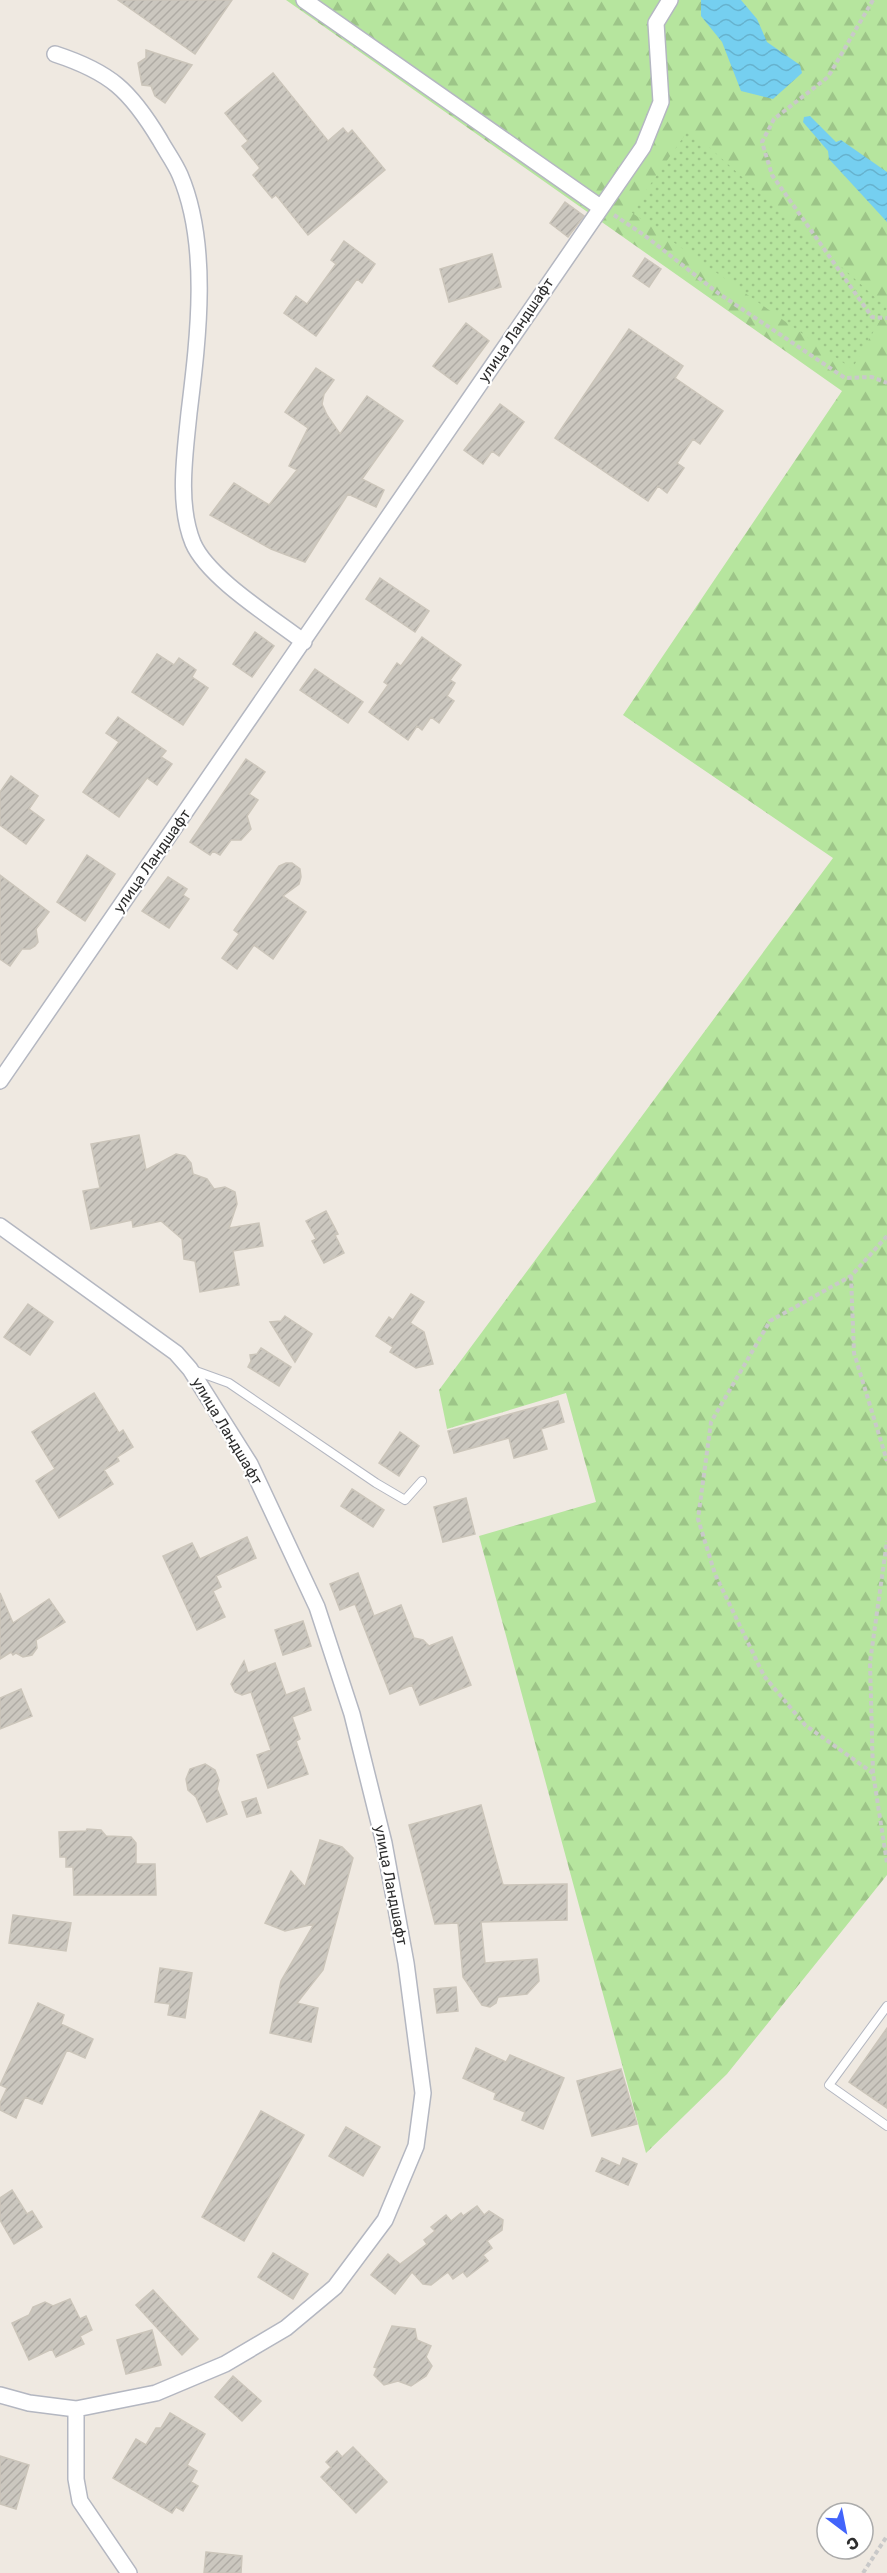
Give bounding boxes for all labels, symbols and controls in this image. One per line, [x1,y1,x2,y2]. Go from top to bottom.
street label: улица Ландшафт [474,274,558,386]
street label: улица Ландшафт [110,805,195,916]
street label: улица Ландшафт [188,1374,266,1488]
street label: улица Ландшафт [370,1823,412,1947]
north arrow [815,2501,875,2561]
text: С [843,2532,862,2554]

